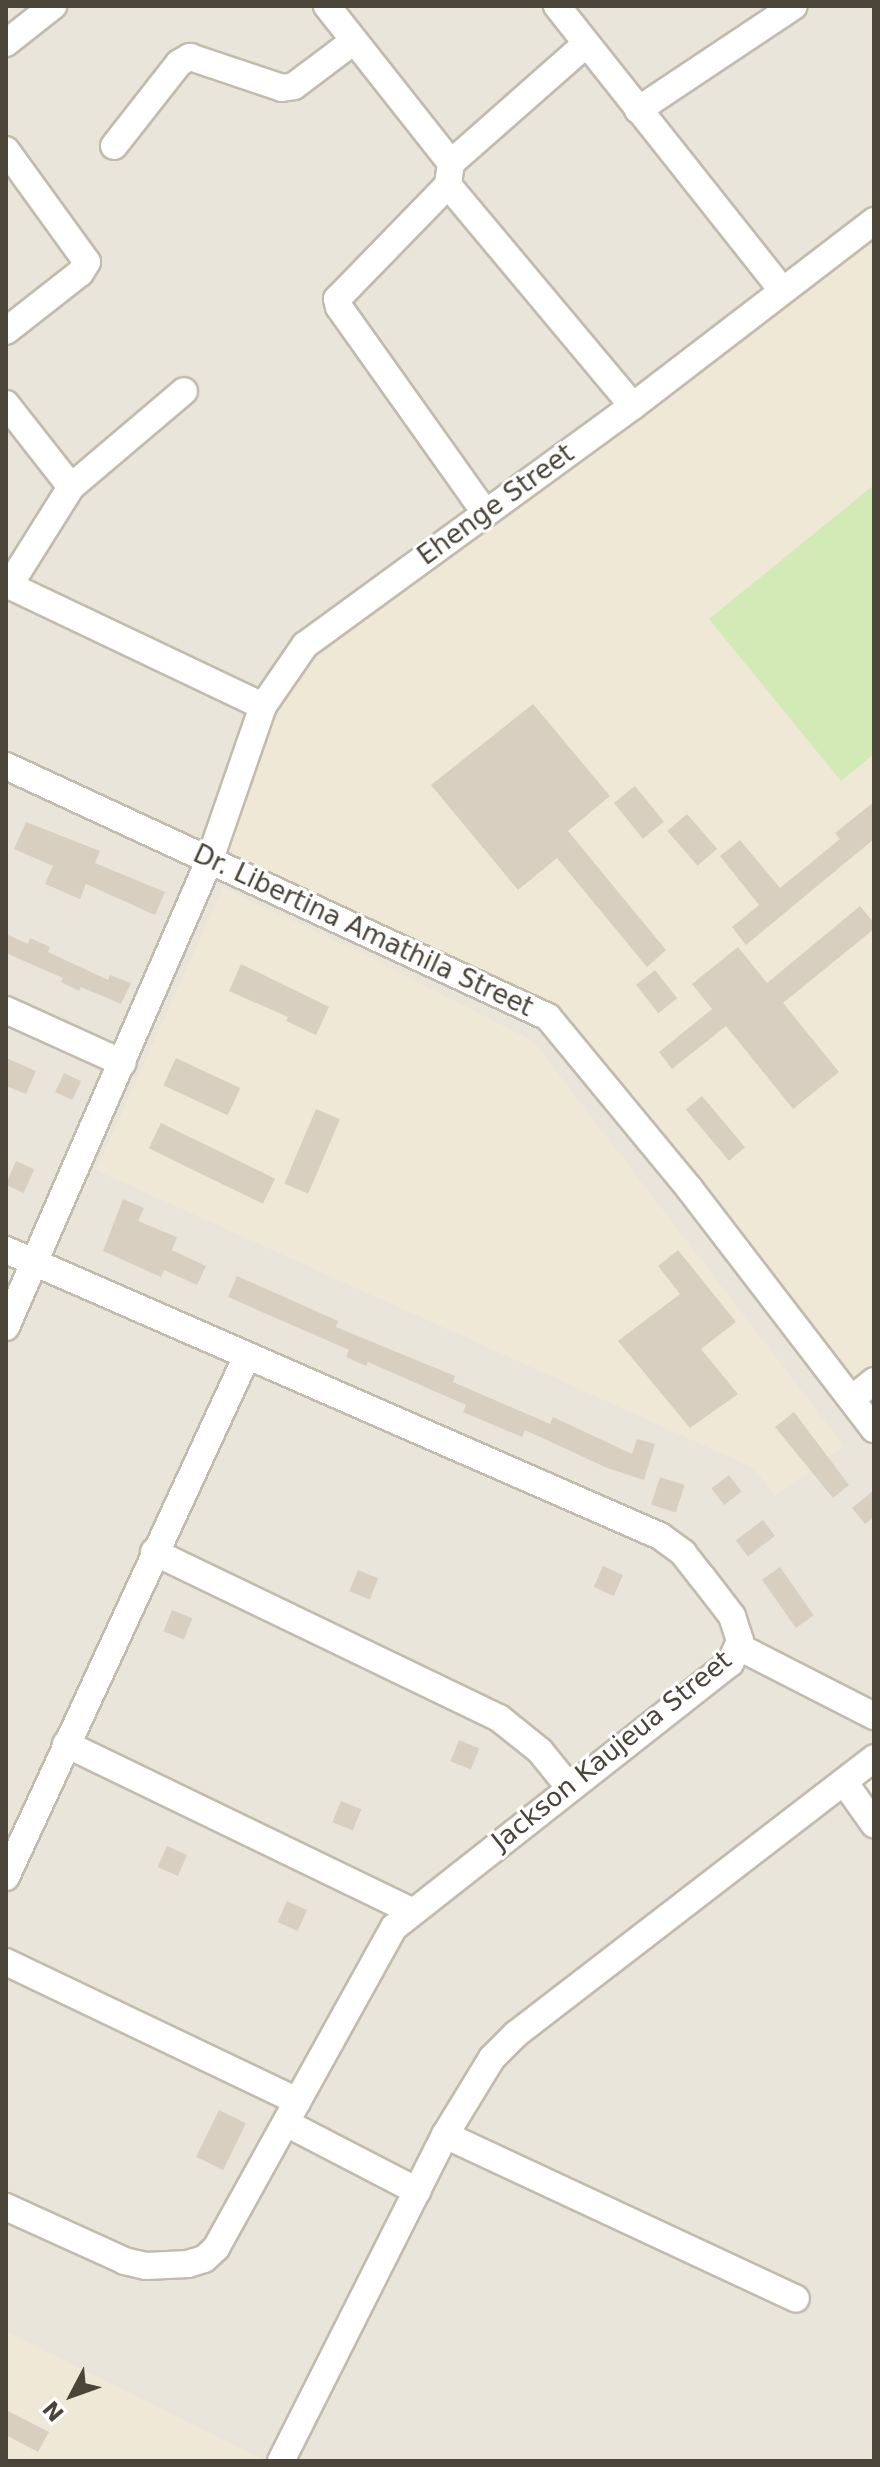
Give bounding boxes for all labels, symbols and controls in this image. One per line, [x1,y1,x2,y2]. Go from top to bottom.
street label: Ehenge Street [412,438,580,572]
street label: Dr. Libertina Amathila Street [188,838,538,1024]
street label: Jackson Kaujeua Street [486,1645,738,1857]
north arrow [32,2355,112,2435]
text: N [38,2396,69,2426]

